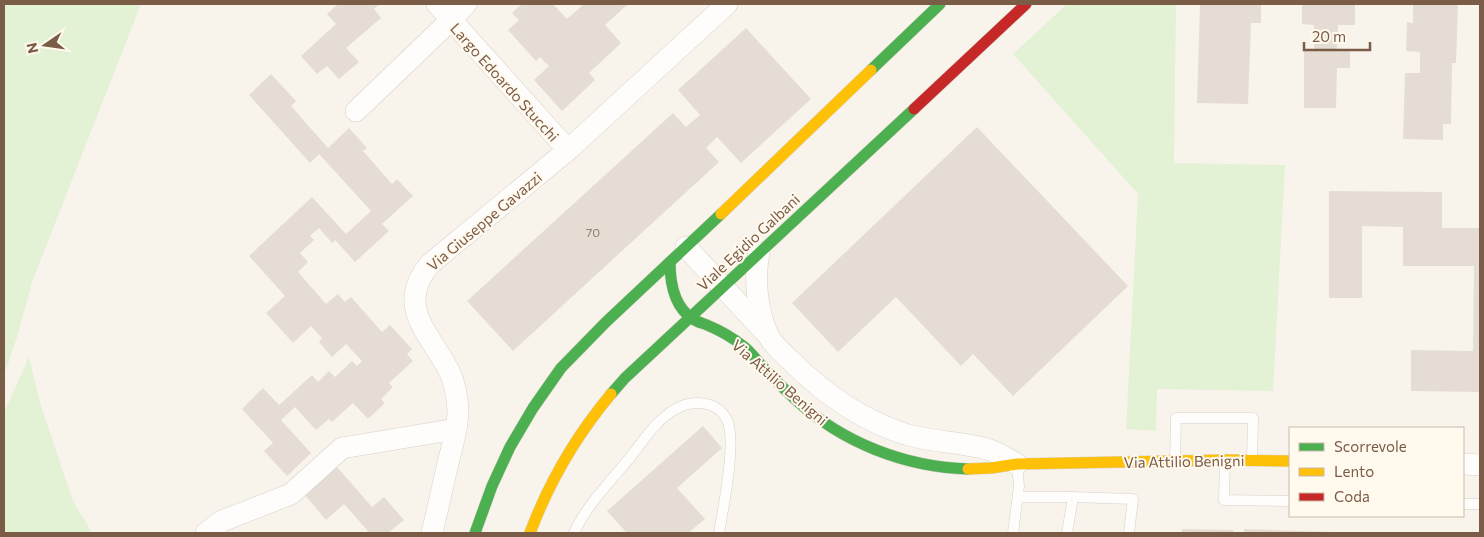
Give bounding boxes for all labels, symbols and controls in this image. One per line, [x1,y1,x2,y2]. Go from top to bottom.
street label: Largo Edoardo Stucchi [447,19,563,145]
north arrow [20,20,70,70]
scale bar [1304,20,1370,52]
text: 20 m [1312,27,1346,45]
text: N [22,41,41,55]
street label: Via Giuseppe Gavazzi [423,168,545,274]
street label: Viale Egidio Galbani [693,190,803,294]
house number: 70 [586,225,600,239]
street label: Via Attilio Benigni [728,336,832,428]
legend [1289,427,1464,517]
text: Scorrevole [1334,437,1407,455]
street label: Via Attilio Benigni [1123,451,1245,471]
text: Lento [1334,462,1374,480]
text: Coda [1334,487,1370,505]

